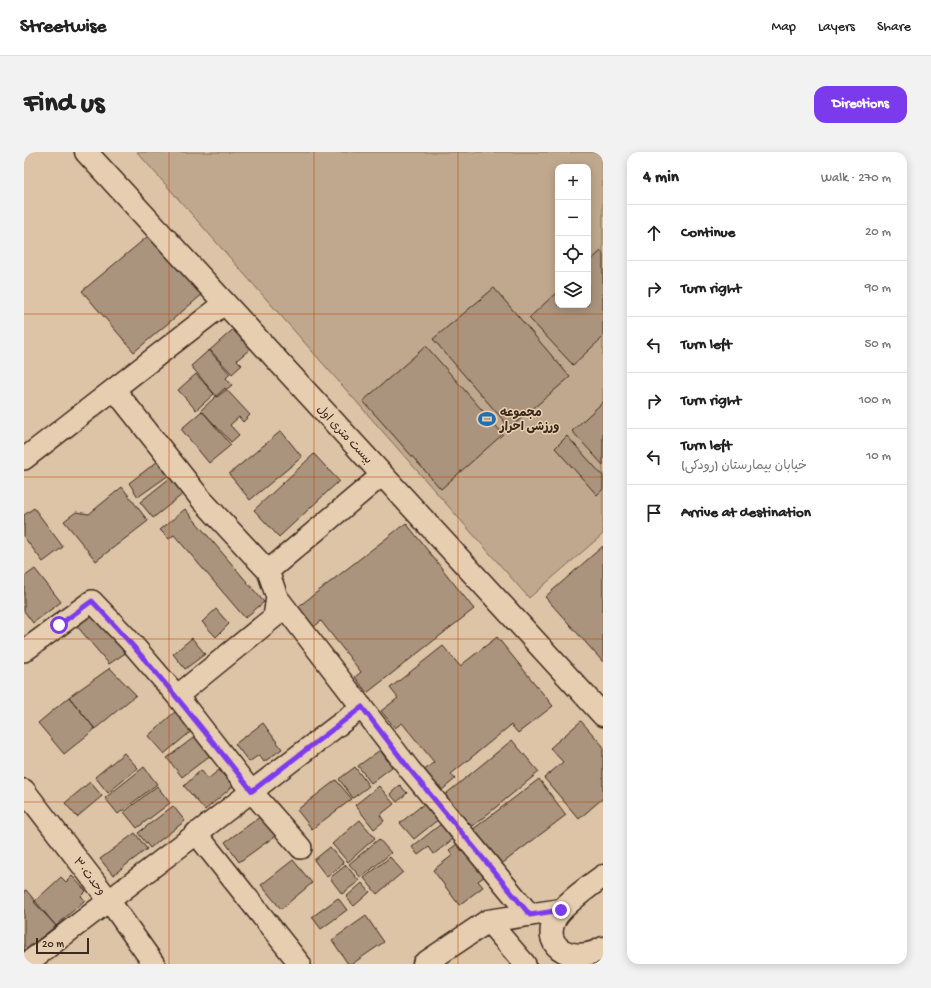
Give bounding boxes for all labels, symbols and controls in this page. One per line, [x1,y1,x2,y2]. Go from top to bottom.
text: Streetwise [20,16,106,39]
text: Map [772,19,796,36]
text: Layers [818,19,855,36]
text: Share [877,19,911,36]
button: Directions [814,86,907,123]
text: Find us [24,88,104,121]
map controls [555,164,591,308]
button: + [555,164,591,200]
text: 4 min [643,168,679,188]
text: Walk · 270 m [821,171,891,186]
button: − [555,200,591,236]
icon: ahead [643,222,665,244]
text: Continue [681,224,735,242]
text: 20 m [865,225,891,240]
button: locate [555,236,591,272]
button: layers [555,272,591,308]
icon: right [643,278,665,300]
text: Turn right [681,280,741,298]
text: 90 m [865,281,891,296]
icon: left [643,334,665,356]
text: Turn left [681,336,732,354]
text: 50 m [864,337,891,352]
icon: right [643,390,665,412]
text: Turn right [681,392,741,410]
text: 100 m [859,393,891,408]
street label: بیست متری اول [313,403,374,468]
place label: مجموعه ورزشی احرار [499,407,559,435]
sports icon: مجموعه ورزشی احرار [477,409,497,429]
text: Turn left [681,437,732,455]
icon: left [643,446,665,468]
text: 10 m [866,449,891,464]
text: خیابان بیمارستان (رودکی) [681,459,807,474]
icon: arrive [643,502,665,524]
text: Arrive at destination [681,504,811,522]
route start [50,616,68,634]
street label: وحدت۳۰ [69,856,108,899]
route end [552,901,570,919]
scale bar [36,936,89,955]
text: 20 m [42,939,64,951]

